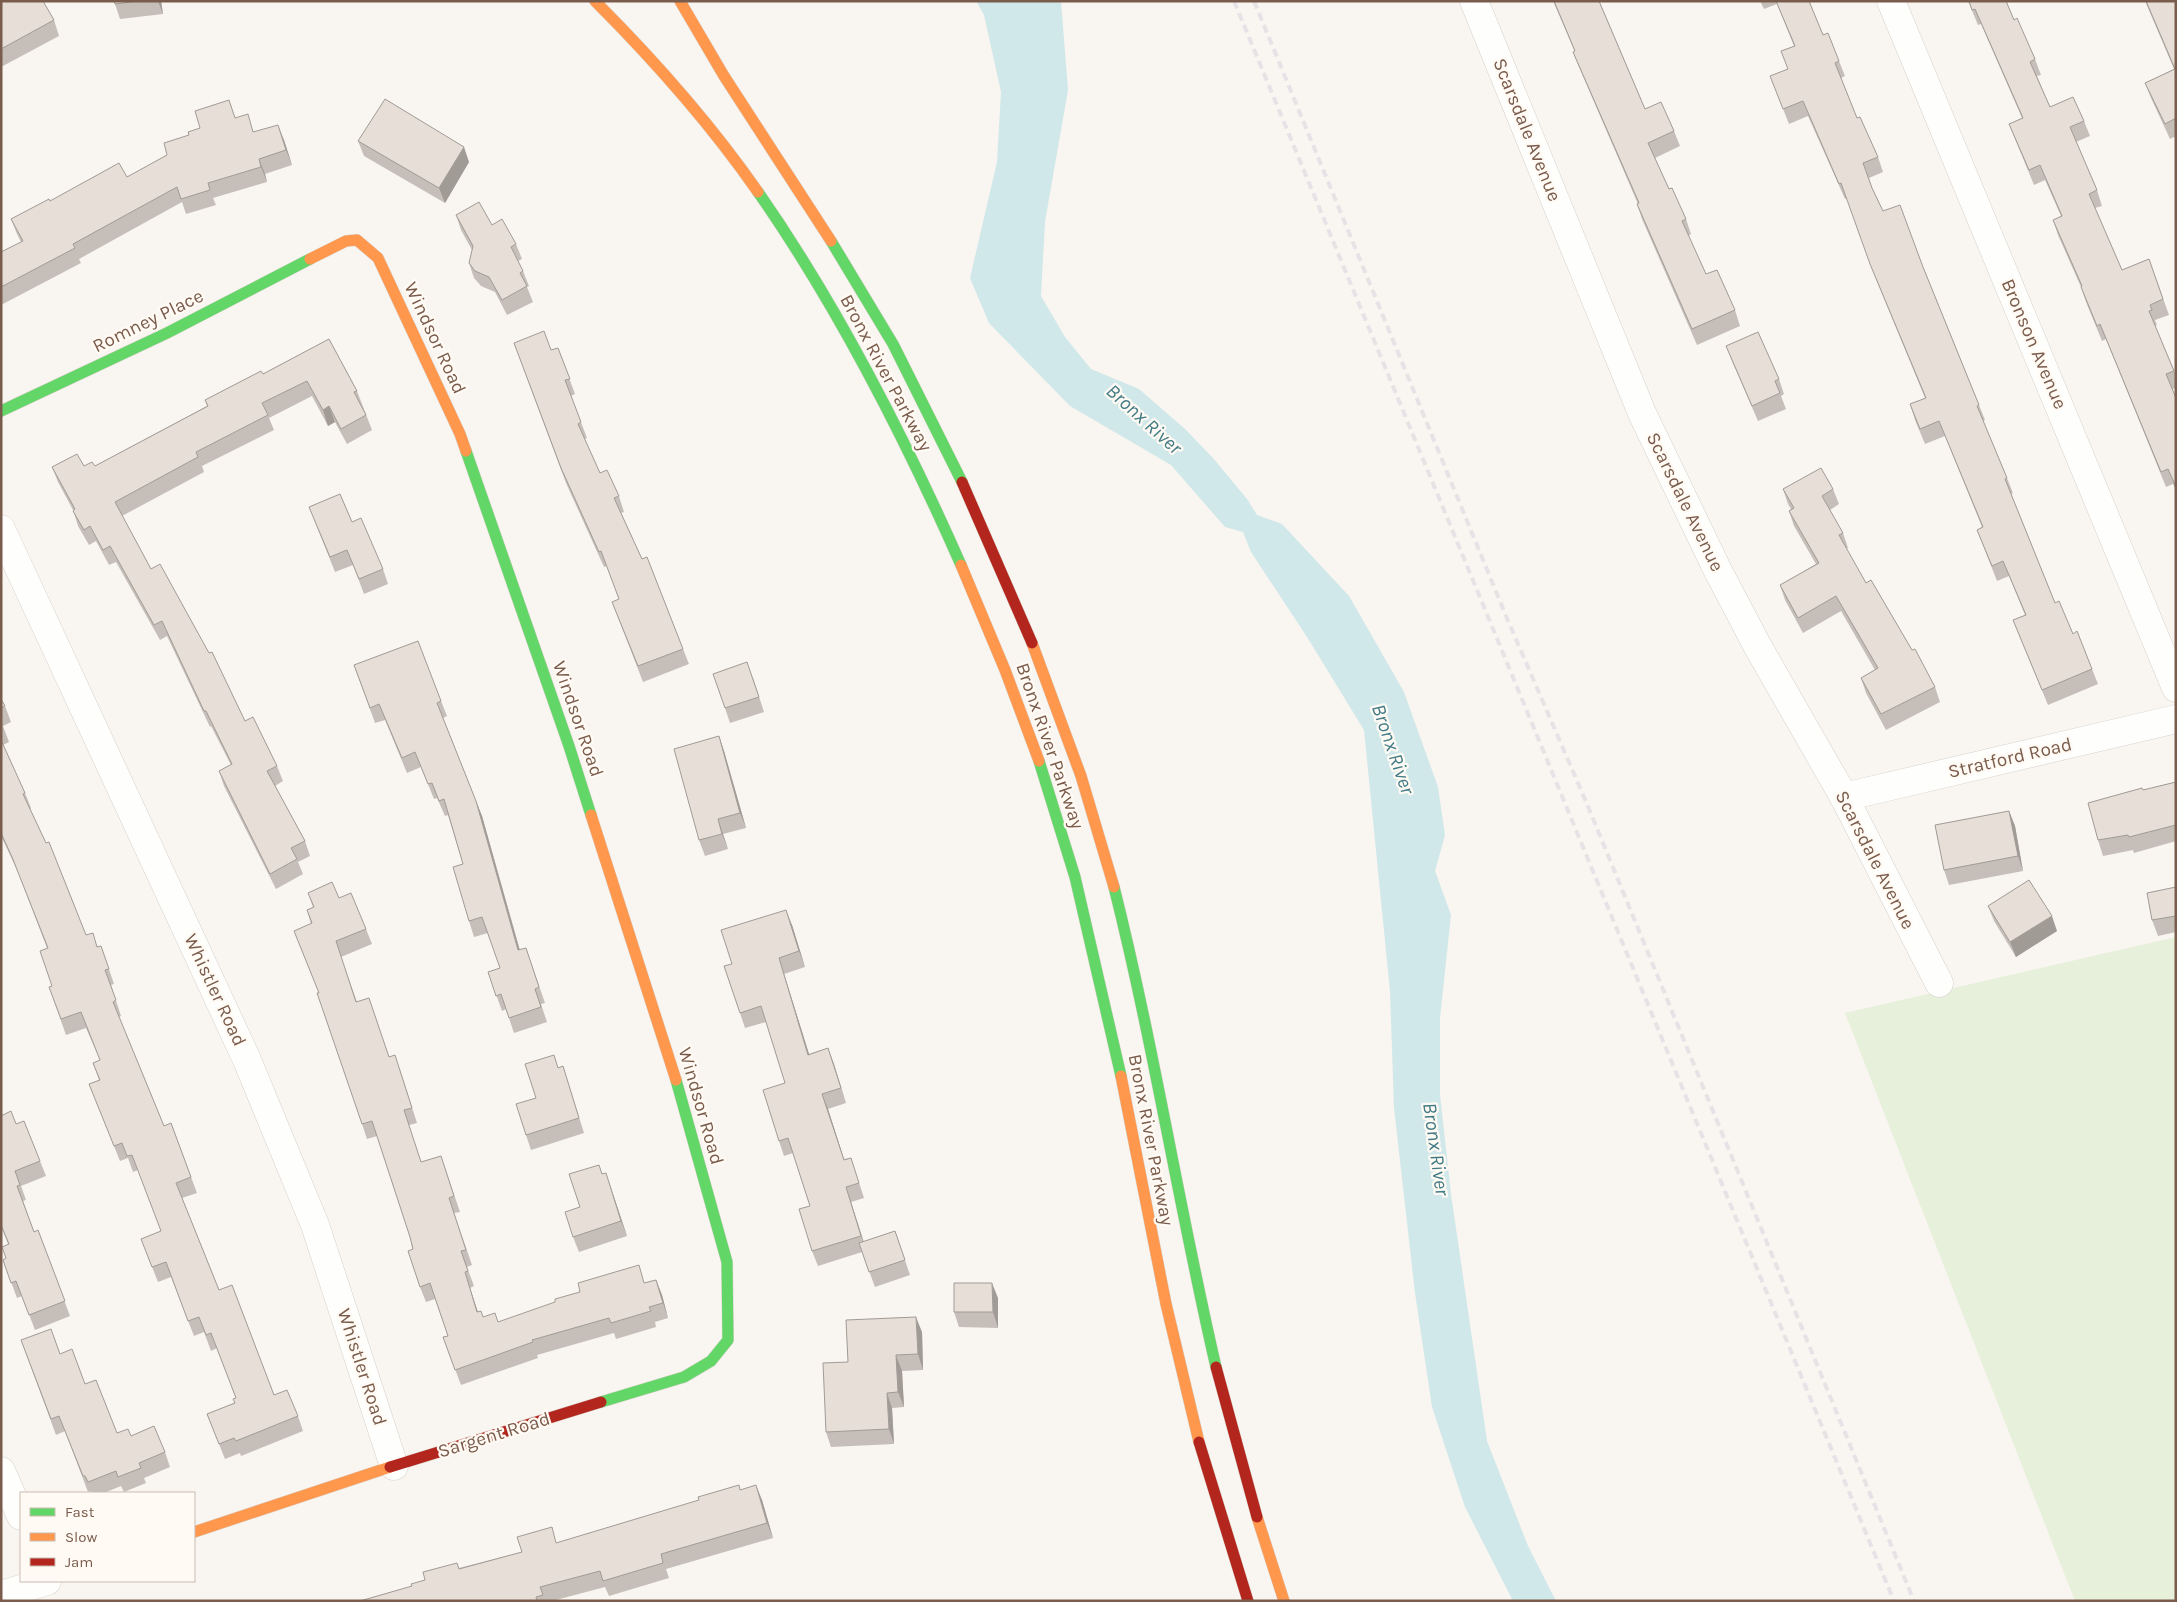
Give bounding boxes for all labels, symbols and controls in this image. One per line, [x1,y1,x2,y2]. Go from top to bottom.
street label: Scarsdale Avenue [1488,55,1566,205]
street label: Bronson Avenue [1997,276,2071,412]
street label: Windsor Road [399,279,471,397]
street label: Romney Place [89,285,207,357]
street label: Bronx River Parkway [835,291,937,455]
water label: Bronx River [1101,379,1187,460]
street label: Scarsdale Avenue [1642,429,1728,575]
street label: Windsor Road [548,658,608,780]
street label: Bronx River Parkway [1011,660,1089,832]
water label: Bronx River [1367,701,1420,798]
street label: Stratford Road [1946,733,2074,783]
street label: Scarsdale Avenue [1831,787,1919,933]
street label: Whistler Road [179,930,251,1050]
street label: Windsor Road [674,1045,728,1167]
street label: Bronx River Parkway [1124,1052,1178,1228]
water label: Bronx River [1418,1101,1454,1198]
street label: Whistler Road [333,1306,391,1428]
street label: Sargent Road [435,1408,553,1462]
legend [20,1492,195,1582]
text: Fast [65,1503,95,1521]
text: Slow [65,1528,97,1546]
text: Jam [65,1553,93,1571]

